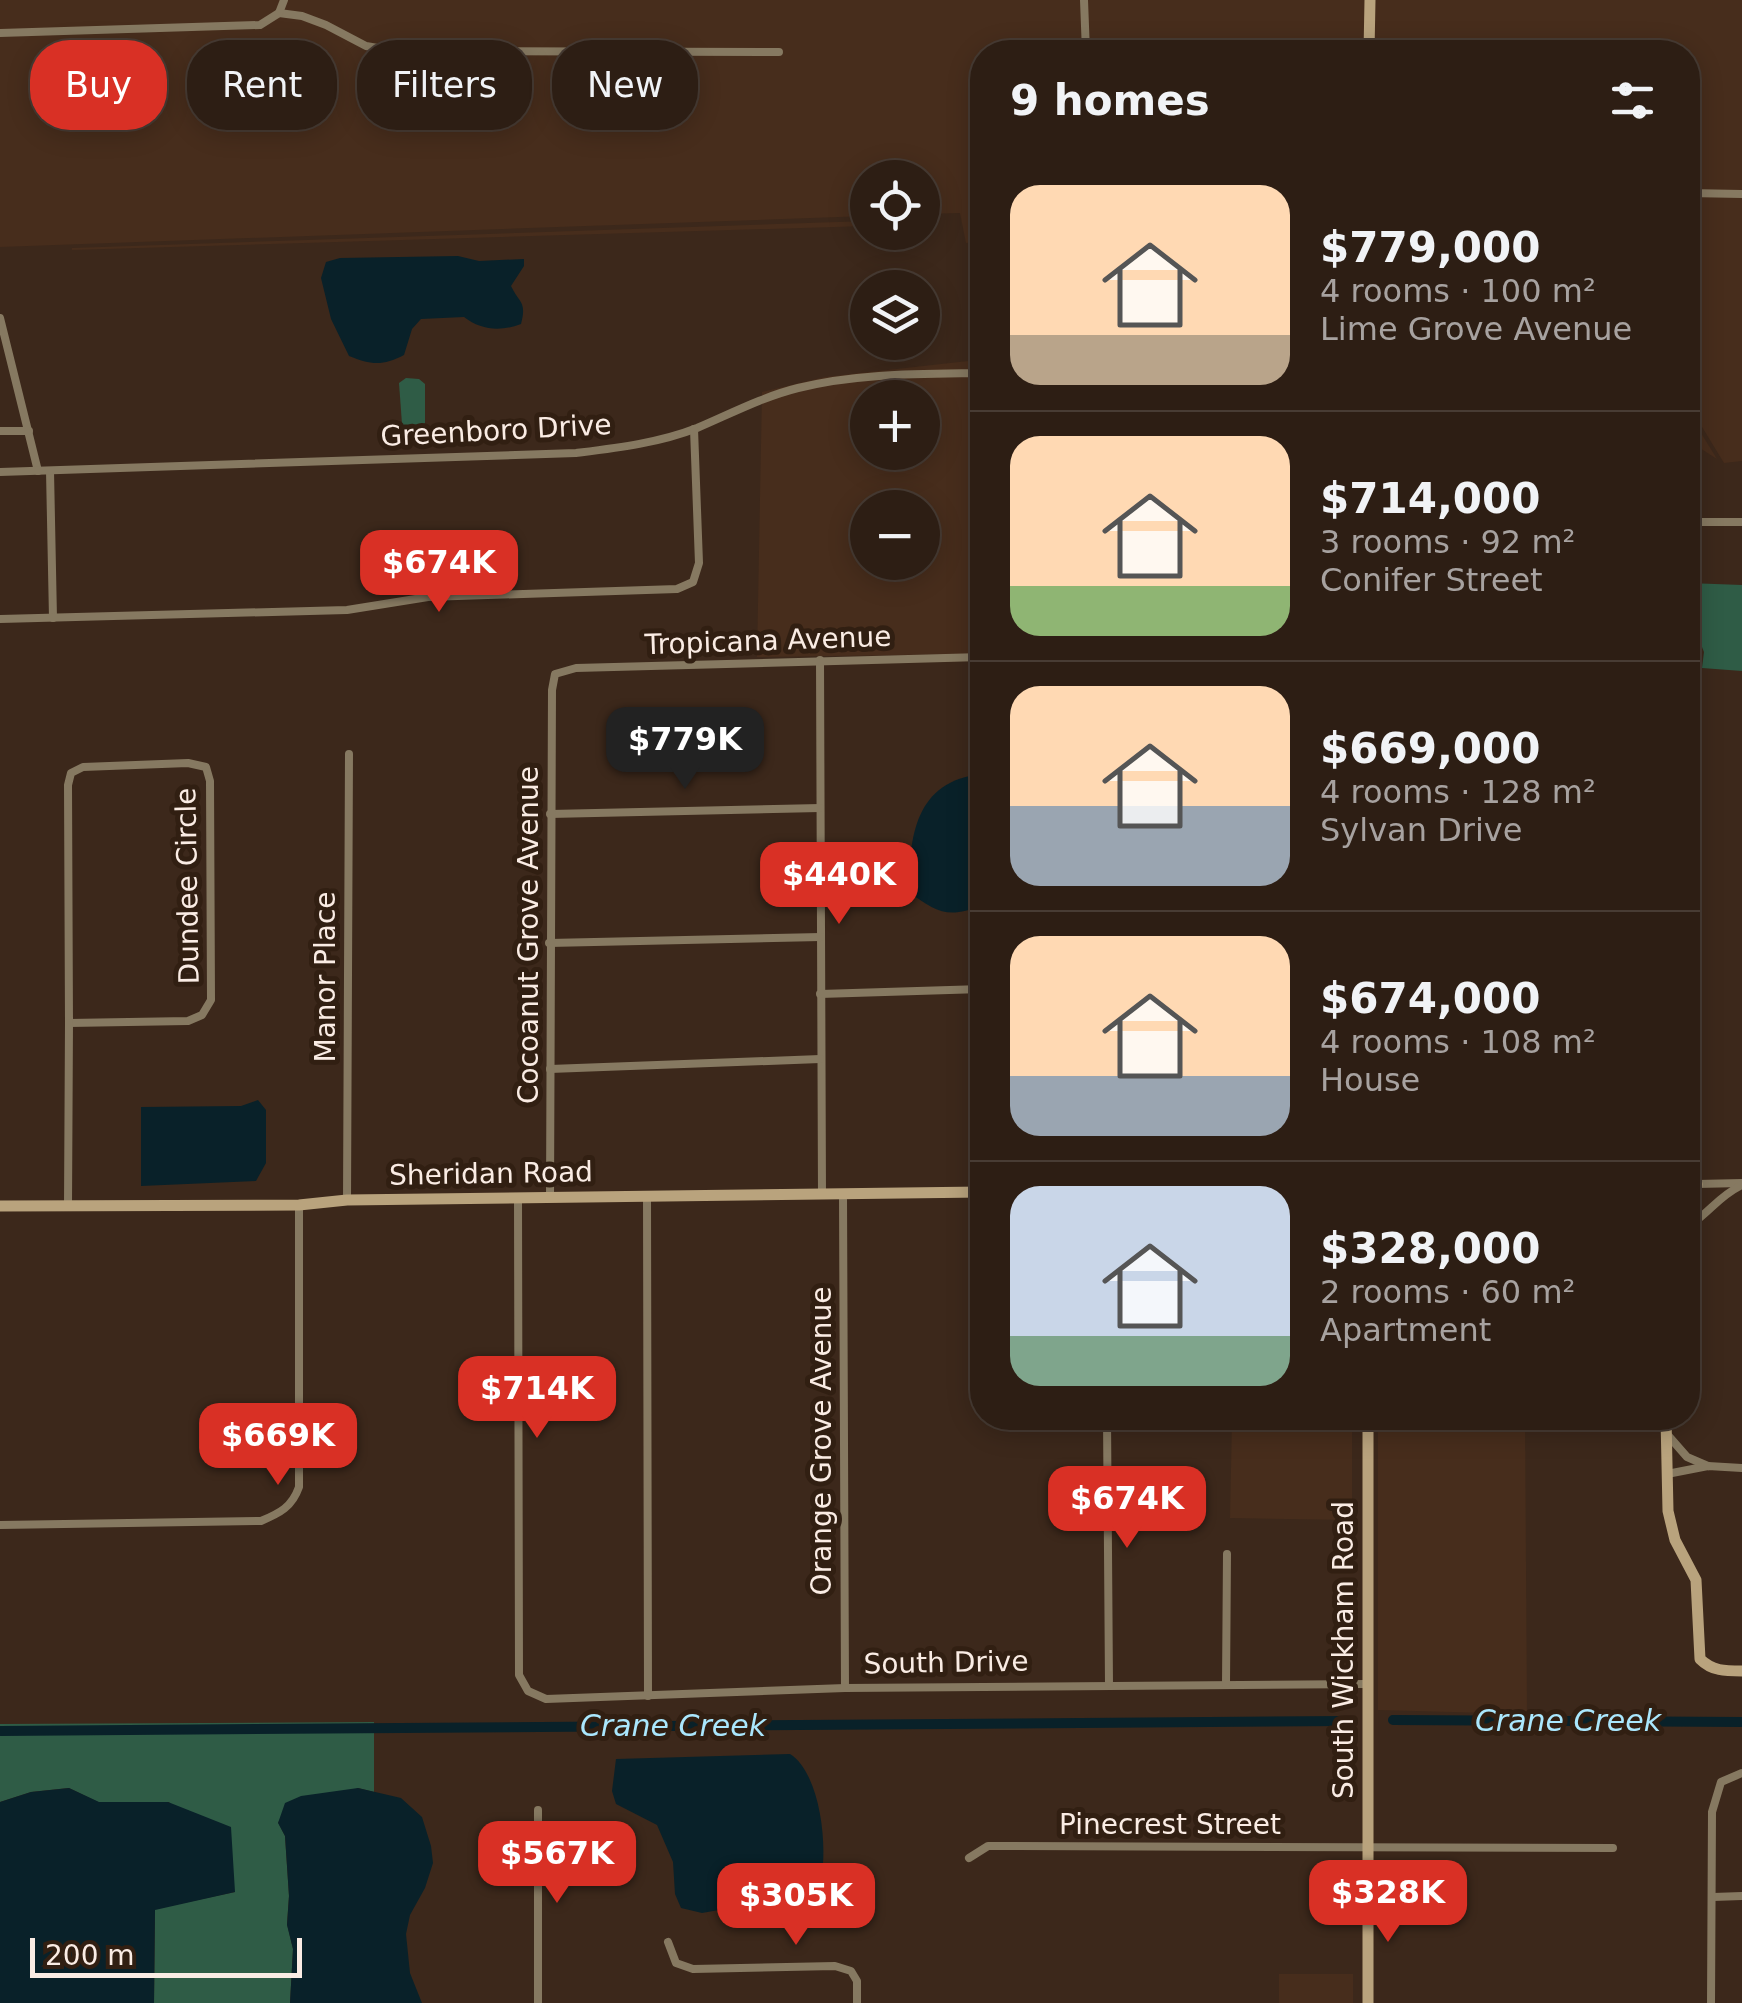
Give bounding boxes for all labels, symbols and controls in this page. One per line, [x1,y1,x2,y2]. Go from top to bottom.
chip: Buy [30,40,167,130]
chip: Rent [187,40,337,130]
chip: Filters [357,40,532,130]
chip: New [552,40,698,130]
icon: filters [1605,73,1660,128]
text: 9 homes [1010,76,1210,125]
map controls [850,160,940,580]
button: locate [850,160,940,250]
text: $779,000 [1320,223,1541,272]
icon: home [1090,225,1210,345]
button: layers [850,270,940,360]
text: 4 rooms · 100 m² [1320,272,1596,310]
text: Lime Grove Avenue [1320,310,1632,348]
button: + [850,380,940,470]
street label: Greenboro Drive [380,408,612,453]
text: $714,000 [1320,474,1541,523]
icon: home [1090,476,1210,596]
button: − [850,490,940,580]
text: 3 rooms · 92 m² [1320,523,1575,561]
pin: $674K [369,530,509,615]
text: $674K [382,543,496,581]
text: Conifer Street [1320,561,1543,599]
street label: Tropicana Avenue [643,620,892,661]
pin: $779K [615,707,755,792]
text: $779K [628,720,742,758]
text: $669,000 [1320,724,1541,773]
icon: home [1090,726,1210,846]
street label: Cocoanut Grove Avenue [512,766,545,1104]
text: 4 rooms · 128 m² [1320,773,1596,811]
street label: Dundee Circle [169,787,206,985]
text: Sylvan Drive [1320,811,1522,849]
pin: $440K [769,842,909,927]
text: $440K [782,855,896,893]
street label: Manor Place [309,891,342,1063]
text: $674,000 [1320,974,1541,1023]
icon: home [1090,976,1210,1096]
text: 4 rooms · 108 m² [1320,1023,1596,1061]
text: House [1320,1061,1420,1099]
street label: Sheridan Road [389,1155,593,1192]
text: $328,000 [1320,1224,1541,1273]
icon: home [1090,1226,1210,1346]
text: 2 rooms · 60 m² [1320,1273,1575,1311]
street label: Orange Grove Avenue [805,1287,838,1595]
text: Apartment [1320,1311,1491,1349]
pin: $714K [467,1356,607,1441]
text: $714K [480,1369,594,1407]
pin: $669K [208,1403,348,1488]
text: $669K [221,1416,335,1454]
pin: $674K [1057,1466,1197,1551]
text: $674K [1070,1479,1184,1517]
street label: South Wickham Road [1327,1501,1360,1799]
street label: South Drive [863,1645,1029,1680]
water label: Crane Creek [1475,1703,1663,1738]
water label: Crane Creek [580,1708,768,1743]
street label: Pinecrest Street [1059,1808,1281,1841]
pin: $567K [487,1821,627,1906]
text: $567K [500,1834,614,1872]
pin: $328K [1318,1860,1458,1945]
pin: $305K [726,1863,866,1948]
text: $328K [1331,1873,1445,1911]
text: $305K [739,1876,853,1914]
scale bar [30,1933,302,1978]
text: 200 m [45,1939,135,1972]

